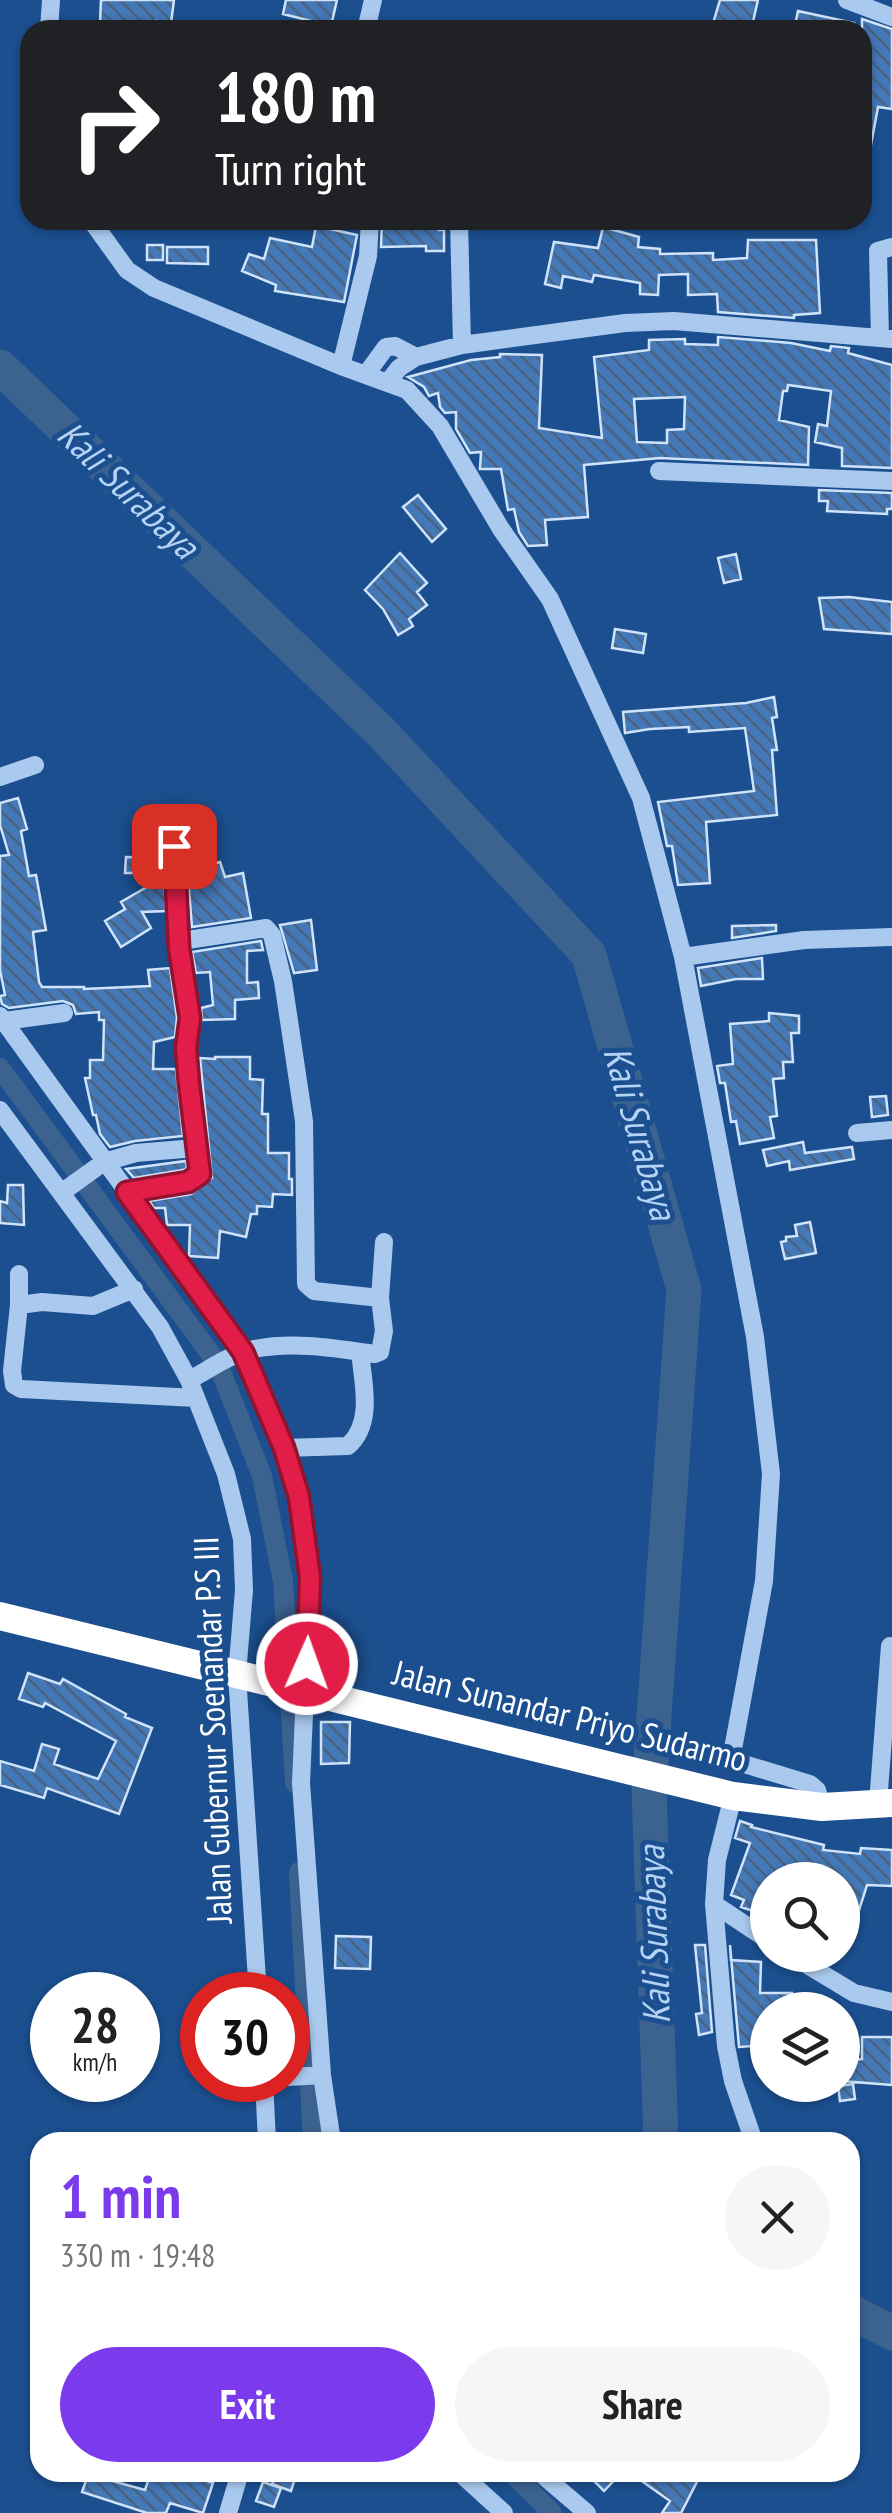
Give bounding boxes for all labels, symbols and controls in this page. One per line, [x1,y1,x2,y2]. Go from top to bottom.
text: 180 m [215,51,376,141]
icon: right [50,60,180,190]
text: Turn right [215,139,366,197]
water label: Kali Surabaya [48,410,211,570]
pin [132,804,217,889]
icon: arrive [147,819,202,874]
water label: Kali Surabaya [593,1040,690,1227]
street label: Jalan Gubernur Soenandar P.S III [182,1536,242,1925]
position arrow [255,1612,359,1716]
street label: Jalan Sunandar Priyo Sudarmo [388,1649,752,1781]
water label: Kali Surabaya [625,1844,680,2025]
map controls [750,1862,860,2102]
button: search [750,1862,860,1972]
speed limit sign: 30 [180,1972,310,2102]
text: 28 [71,1992,119,2057]
button: layers [750,1992,860,2102]
text: km/h [73,2046,117,2078]
text: 1 min [60,2157,181,2235]
button: close [725,2165,830,2270]
text: 330 m · 19:48 [60,2234,215,2276]
button: Exit [60,2347,435,2462]
button: Share [455,2347,830,2462]

